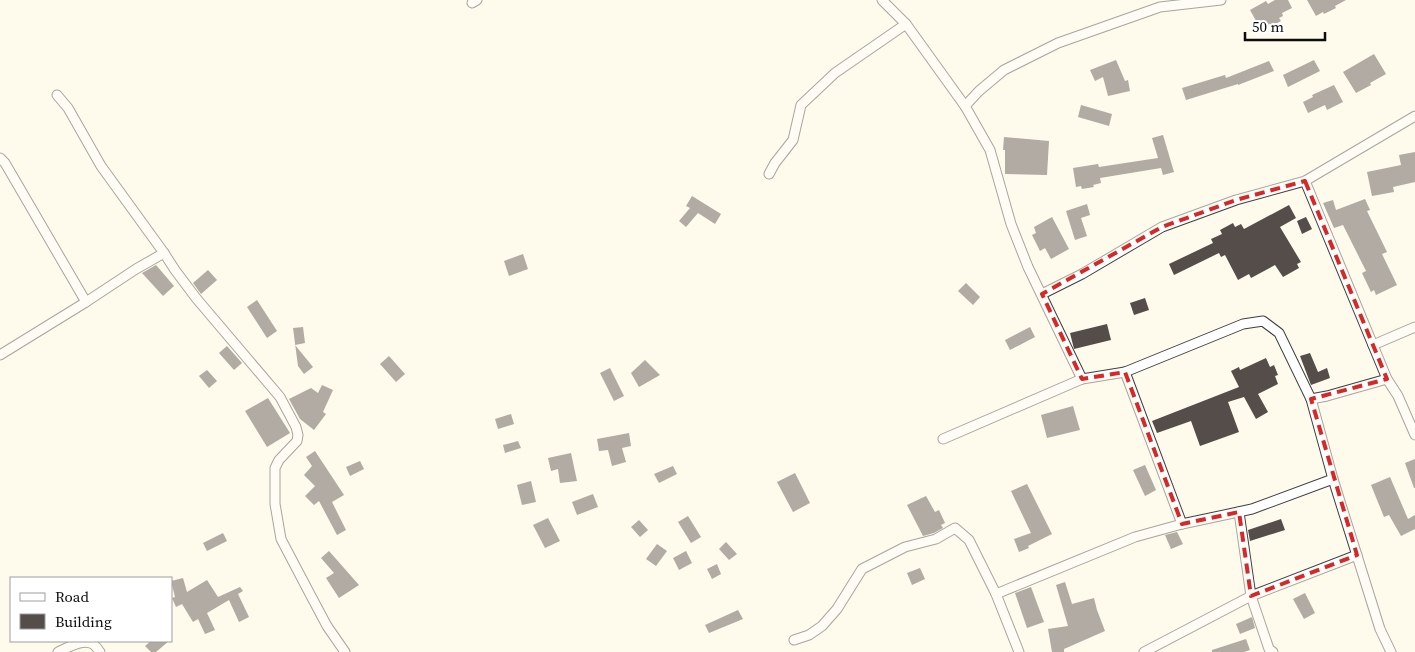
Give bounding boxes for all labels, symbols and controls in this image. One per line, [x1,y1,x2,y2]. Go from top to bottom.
scale bar [1245,10,1325,42]
text: 50 m [1252,16,1284,37]
legend [10,577,172,642]
text: Road [55,586,89,607]
text: Building [55,611,112,632]

